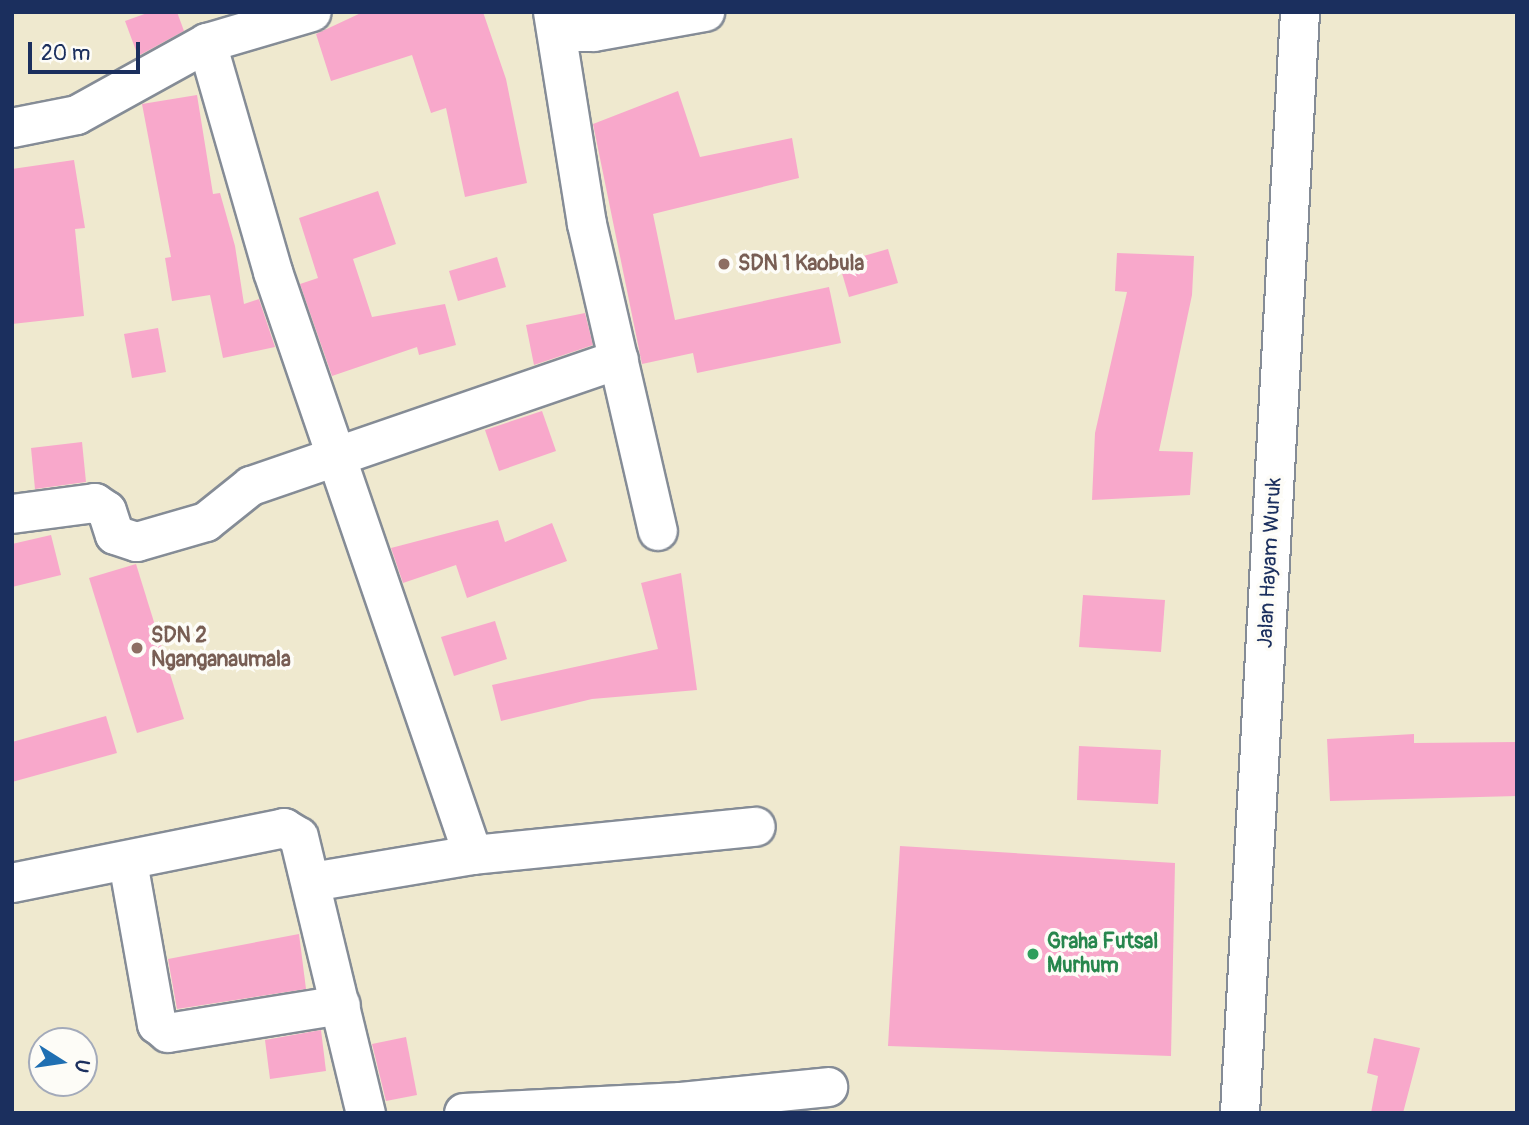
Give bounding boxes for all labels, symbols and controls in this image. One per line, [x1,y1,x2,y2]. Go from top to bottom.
scale bar [32,28,144,72]
text: 20 m [41,40,90,67]
place label: SDN 1 Kaobula [738,251,864,277]
marker: SDN 1 Kaobula [716,256,732,272]
street label: Jalan Hayam Wuruk [1253,477,1287,649]
place label: SDN 2 Nganganaumala [151,623,291,673]
marker: SDN 2 Nganganaumala [129,640,145,656]
place label: Graha Futsal Murhum [1047,929,1158,979]
marker: Graha Futsal Murhum [1025,946,1041,962]
north arrow [28,1027,98,1097]
text: U [69,1057,95,1075]

